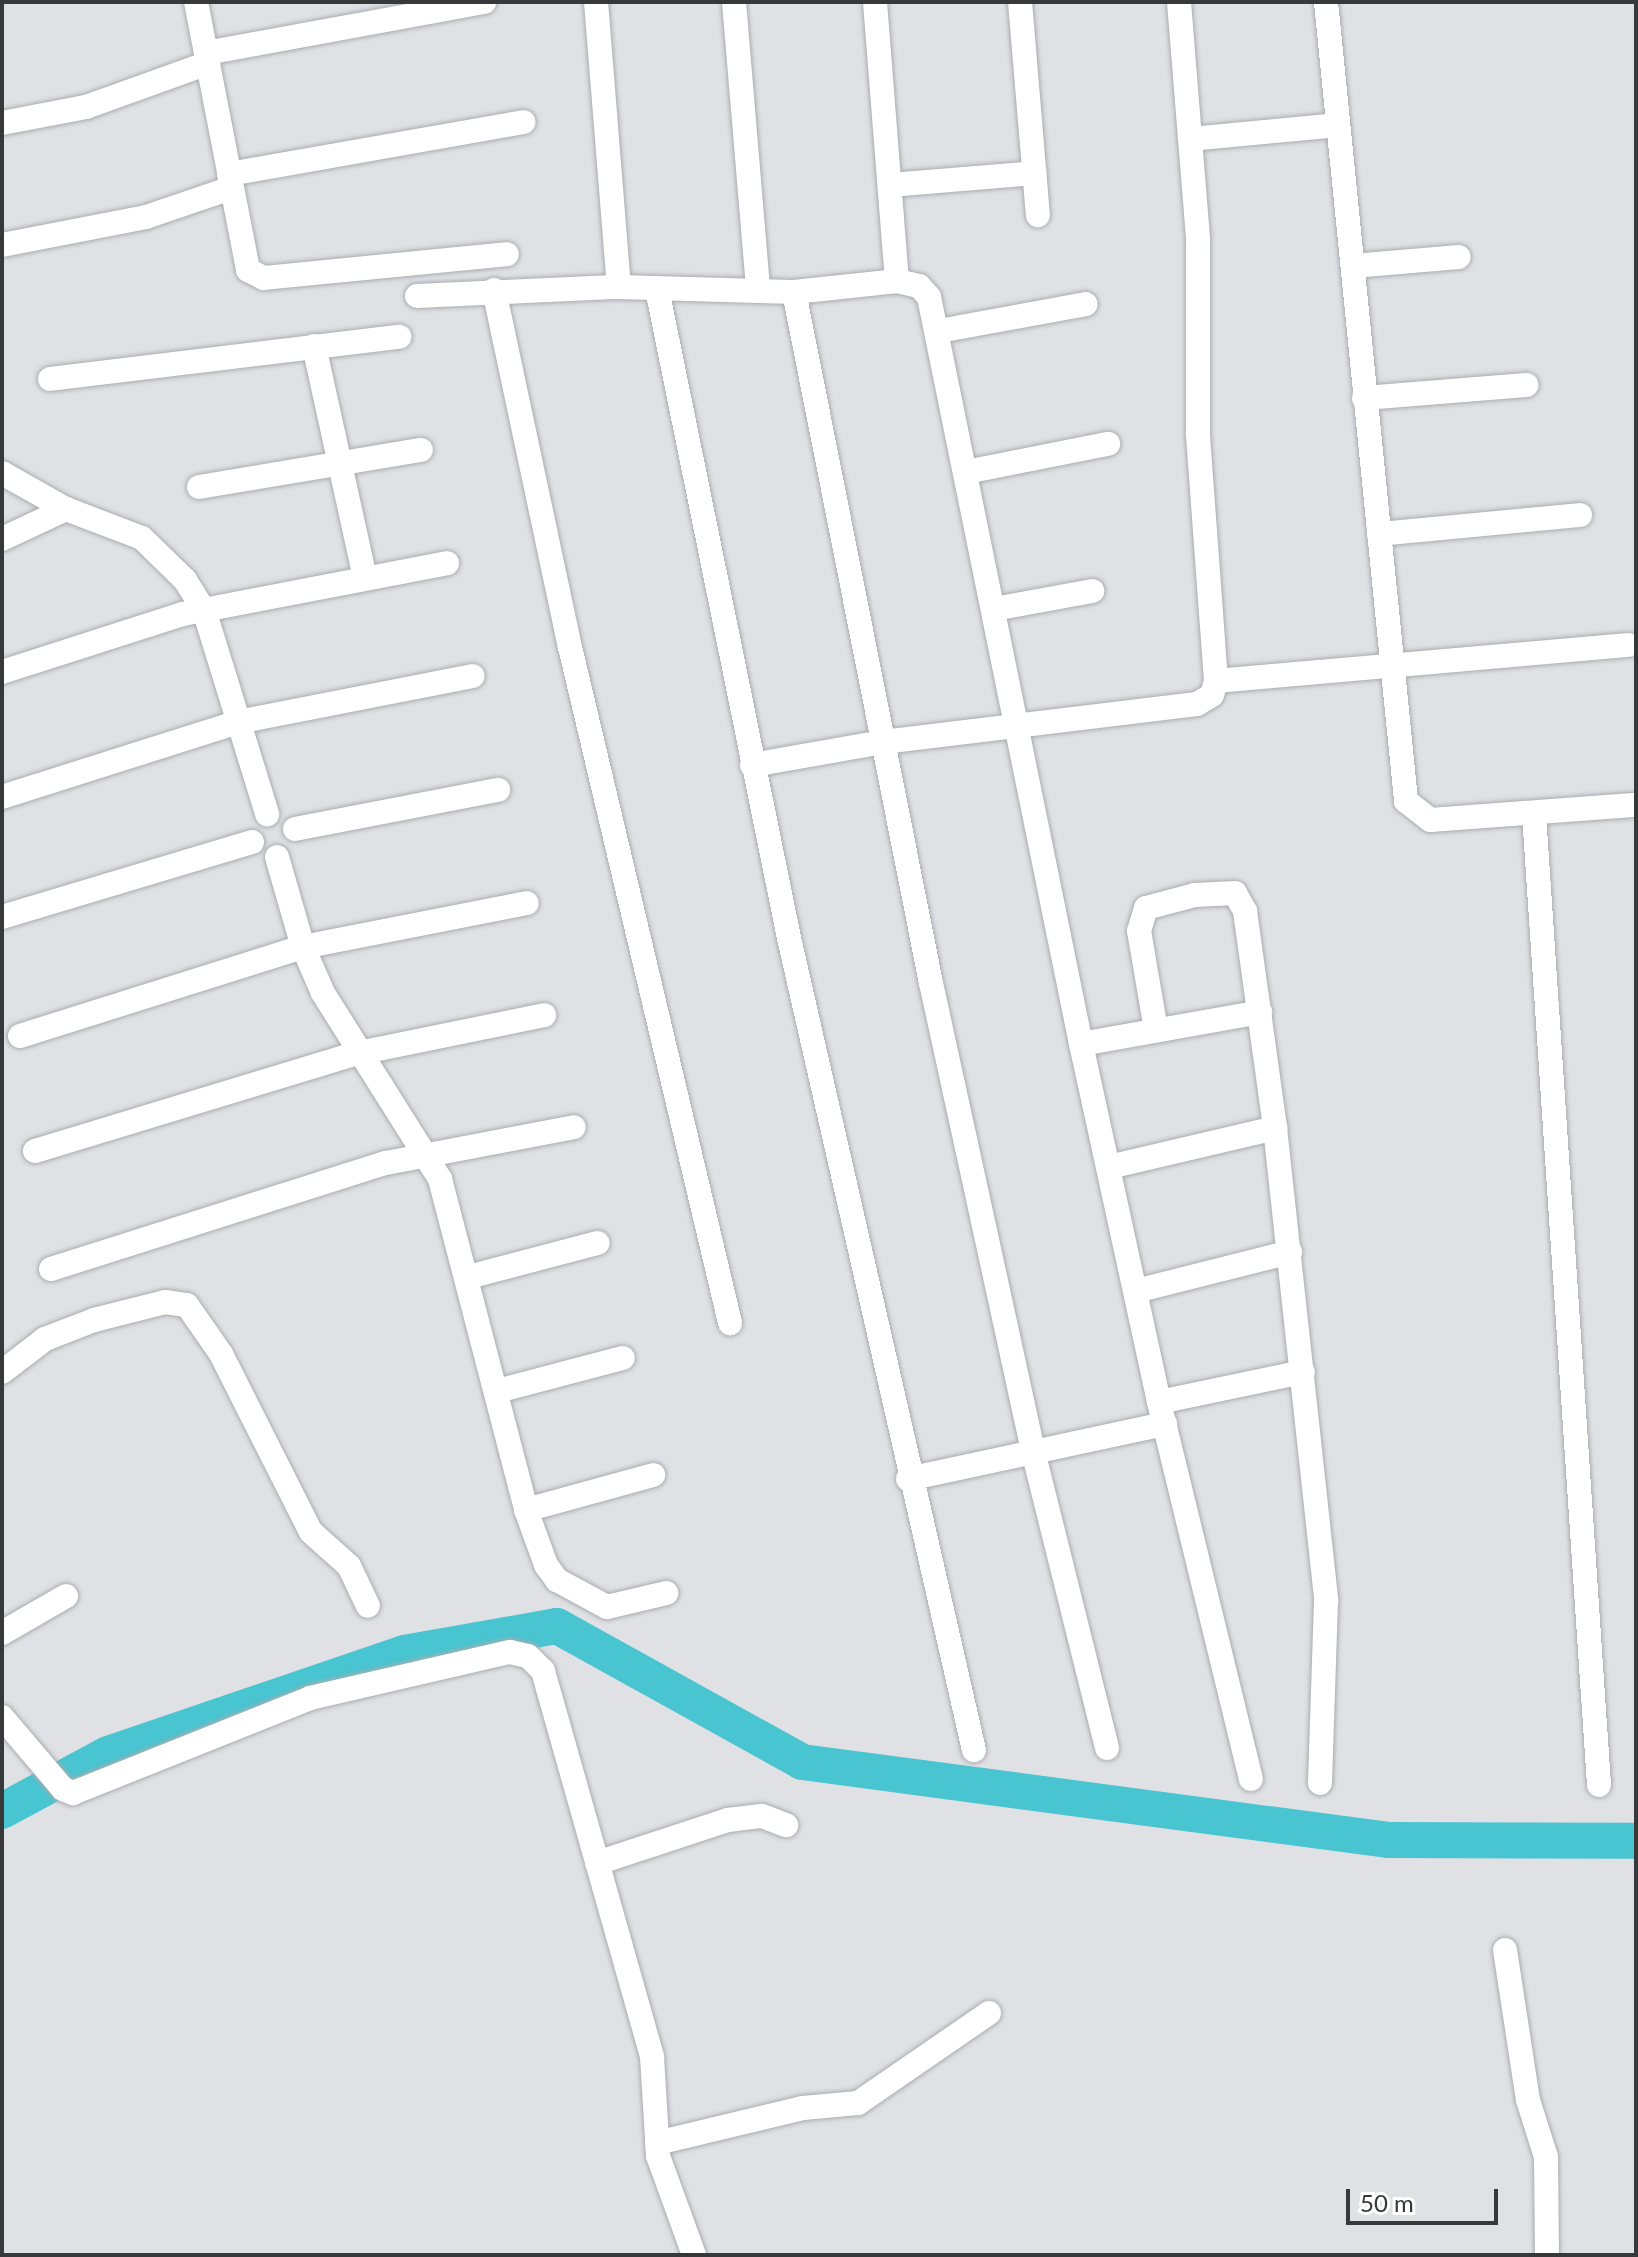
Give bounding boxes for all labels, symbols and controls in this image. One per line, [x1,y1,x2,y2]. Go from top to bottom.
scale bar [1350,2173,1502,2223]
text: 50 m [1360,2188,1414,2217]

